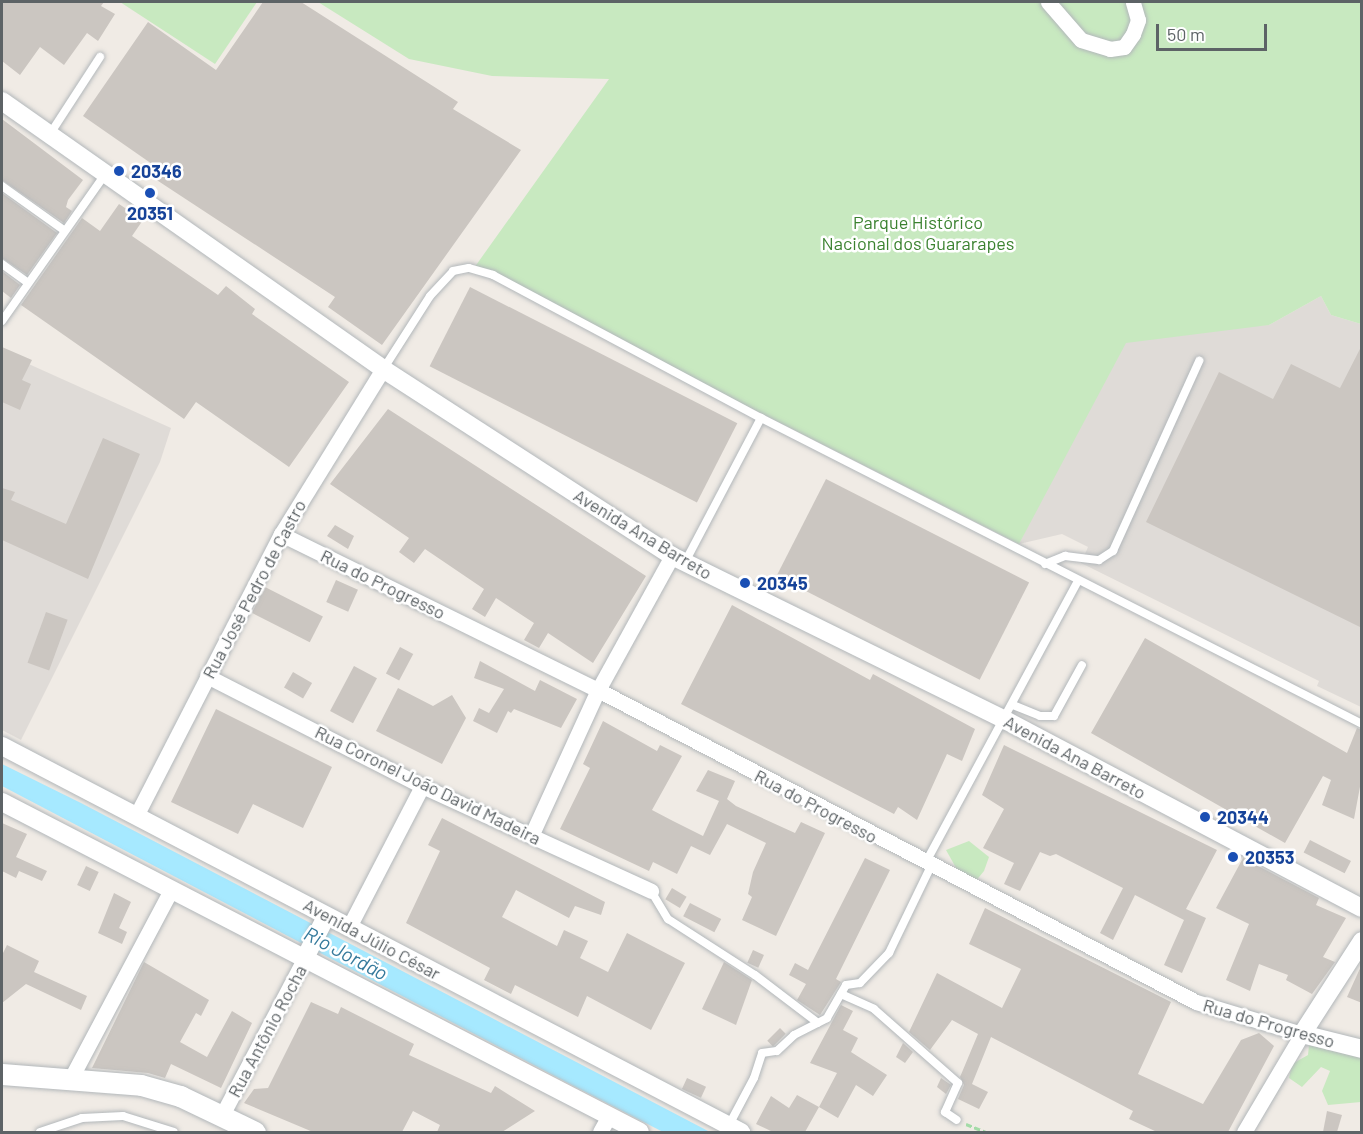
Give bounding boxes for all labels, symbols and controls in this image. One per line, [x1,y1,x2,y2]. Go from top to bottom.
scale bar [1159,12,1270,50]
text: 50 m [1167,23,1205,45]
place label: 20346 [131,160,182,182]
marker: 20346 [112,164,126,178]
marker: 20351 [143,186,157,200]
place label: 20351 [127,202,173,224]
park label: Parque Histórico Nacional dos Guararapes [822,212,1014,254]
street label: Avenida Ana Barreto [570,484,716,584]
street label: Rua José Pedro de Castro [198,496,310,682]
street label: Rua do Progresso [317,544,449,624]
place label: 20345 [757,572,808,594]
marker: 20345 [738,576,752,590]
street label: Avenida Ana Barreto [1000,710,1150,804]
street label: Rua Coronel João David Madeira [312,721,544,849]
street label: Rua do Progresso [751,765,881,847]
place label: 20344 [1217,806,1269,828]
marker: 20344 [1198,810,1212,824]
place label: 20353 [1245,846,1294,868]
marker: 20353 [1226,850,1240,864]
street label: Avenida Júlio César [300,894,444,984]
water label: Rio Jordão [300,921,392,985]
street label: Rua Antônio Rocha [223,961,311,1101]
street label: Rua do Progresso [1201,994,1337,1052]

